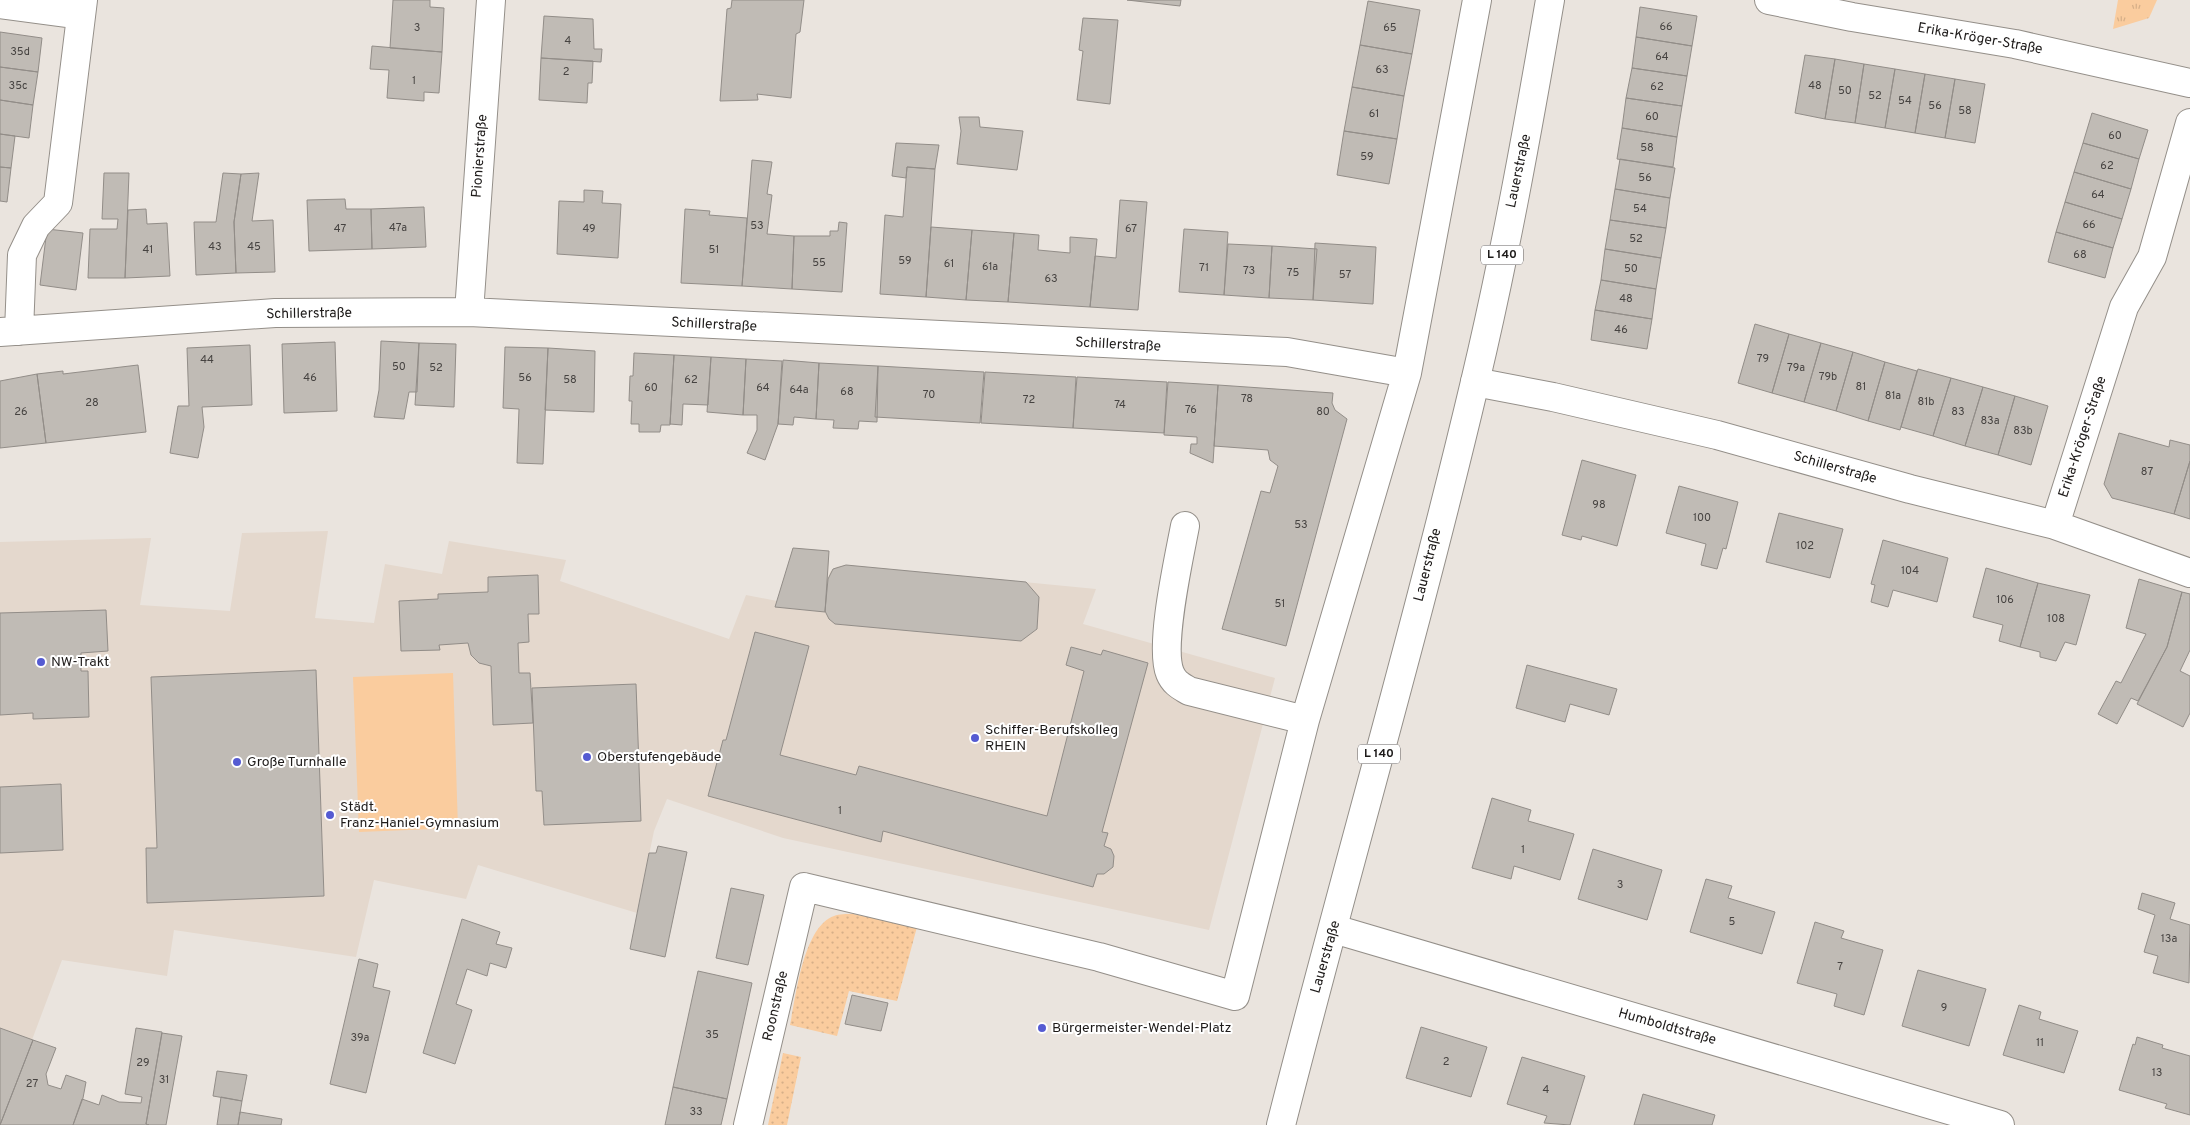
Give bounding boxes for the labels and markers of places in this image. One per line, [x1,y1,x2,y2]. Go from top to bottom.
place label: NW-Trakt [51,654,109,671]
marker: NW-Trakt [35,656,47,668]
place label: Schiffer-Berufskolleg RHEIN [985,722,1118,755]
marker: Schiffer-Berufskolleg RHEIN [969,732,981,744]
place label: Oberstufengebäude [597,749,721,766]
marker: Oberstufengebäude [581,751,593,763]
place label: Große Turnhalle [247,754,347,771]
marker: Große Turnhalle [231,756,243,768]
place label: Städt. Franz-Haniel-Gymnasium [340,799,499,832]
marker: Städt. Franz-Haniel-Gymnasium [324,809,336,821]
place label: Bürgermeister-Wendel-Platz [1052,1020,1232,1037]
marker: Bürgermeister-Wendel-Platz [1036,1022,1048,1034]

